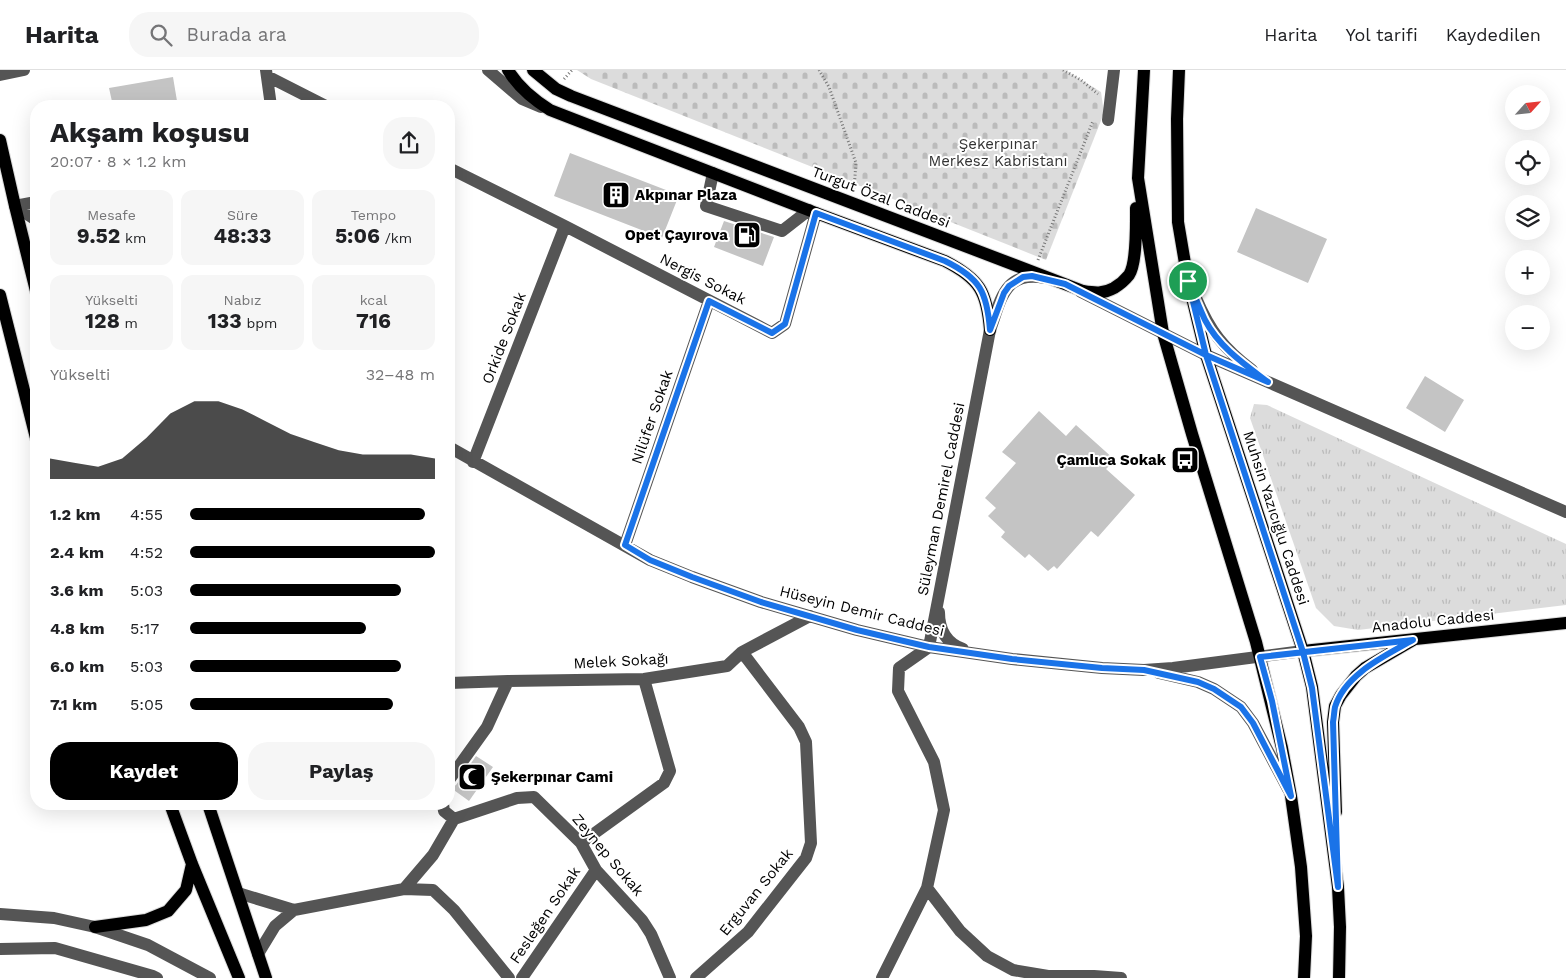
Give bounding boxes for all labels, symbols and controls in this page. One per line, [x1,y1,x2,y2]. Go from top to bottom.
search box [129,12,479,57]
text: Harita [25,21,99,49]
icon: search [147,21,175,49]
text: Burada ara [187,23,287,46]
text: Harita [1264,24,1318,45]
text: Yol tarifi [1346,24,1418,45]
text: Kaydedilen [1446,24,1541,45]
north arrow [1505,85,1550,130]
map controls [1505,85,1550,350]
text: Akşam koşusu [50,116,250,149]
button: share [383,117,435,169]
park label: Şekerpınar Merkesz Kabristanı [929,135,1067,170]
button: locate [1505,140,1550,185]
text: 20:07 · 8 × 1.2 km [50,152,186,171]
street label: Turgut Özal Caddesi [809,162,953,232]
building icon: Akpınar Plaza [601,180,631,210]
place label: Akpınar Plaza [635,186,737,204]
button: layers [1505,195,1550,240]
text: Mesafe [87,207,136,223]
text: Süre [227,207,258,223]
text: Tempo [351,207,396,223]
fuel station icon: Opet Çayırova [732,220,762,250]
text: 9.52 [77,223,120,248]
text: 48:33 [214,223,271,248]
text: 5:06 [335,223,380,248]
place label: Opet Çayırova [625,226,728,244]
text: km [120,230,146,246]
text: /km [380,230,412,246]
street label: Nergis Sokak [657,250,750,309]
button: + [1505,250,1550,295]
pin [1167,260,1209,302]
icon: arrive [1174,267,1202,295]
street label: Orkide Sokak [478,289,530,386]
text: Yükselti [85,292,138,308]
text: Nabız [223,292,262,308]
text: kcal [360,292,387,308]
button: − [1505,305,1550,350]
text: 128 [85,308,120,333]
text: 133 [208,308,242,333]
text: 716 [356,308,391,333]
text: m [120,315,138,331]
text: bpm [242,315,277,331]
text: Yükselti [50,365,110,384]
text: 32–48 m [366,365,435,384]
street label: Nilüfer Sokak [628,367,677,466]
street label: Süleyman Demirel Caddesi [913,401,969,597]
street label: Muhsin Yazıcığlu Caddesi [1239,429,1313,607]
bus stop icon: Çamlıca Sokak [1170,445,1200,475]
place label: Çamlıca Sokak [1056,451,1167,469]
text: 1.2 km [50,505,101,524]
text: 4:55 [130,505,163,524]
text: 2.4 km [50,543,104,562]
text: 4:52 [130,543,163,562]
text: 3.6 km [50,581,103,600]
text: 5:03 [130,581,163,600]
street label: Hüseyin Demir Caddesi [778,582,946,640]
street label: Anadolu Caddesi [1371,606,1495,636]
text: 4.8 km [50,619,105,638]
text: 5:17 [130,619,159,638]
street label: Melek Sokağı [573,650,669,672]
text: 6.0 km [50,657,104,676]
text: 5:03 [130,657,163,676]
text: 7.1 km [50,695,97,714]
text: 5:05 [130,695,163,714]
button: Kaydet [50,742,238,800]
button: Paylaş [248,742,435,800]
mosque icon: Şekerpınar Cami [457,762,487,792]
place label: Şekerpınar Cami [491,768,613,786]
street label: Zeynep Sokak [568,810,648,900]
street label: Erguvan Sokak [715,844,797,939]
street label: Fesleğen Sokak [506,863,584,967]

